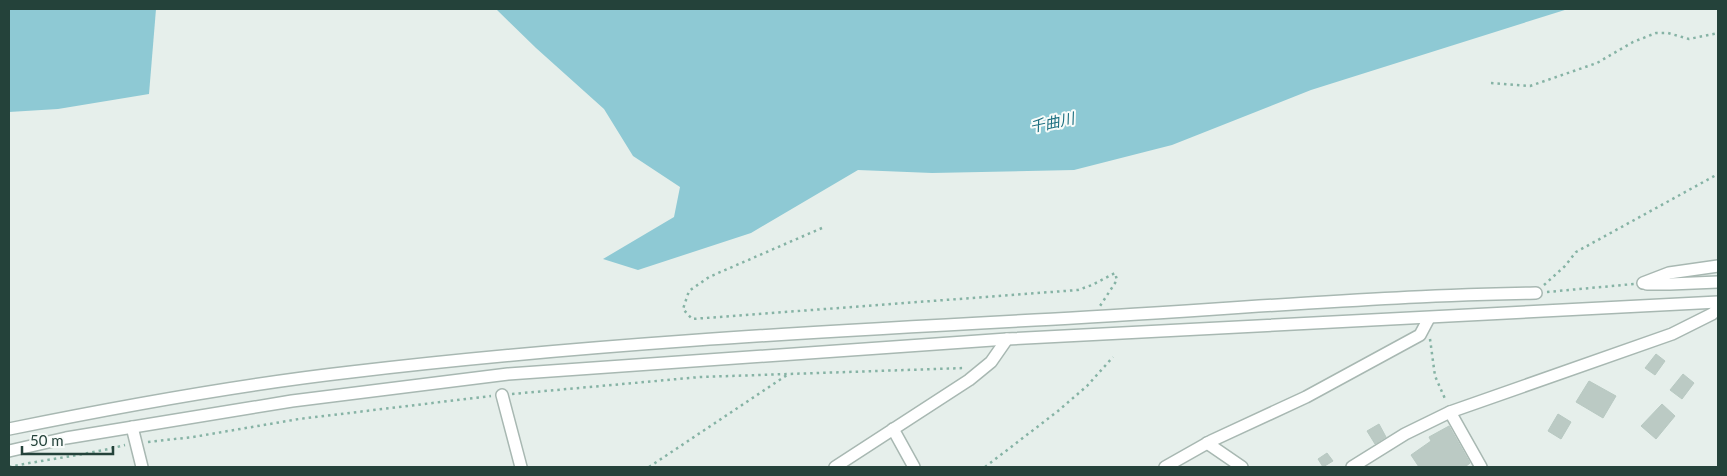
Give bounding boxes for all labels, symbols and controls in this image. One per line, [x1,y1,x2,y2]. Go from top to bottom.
water label: 千曲川 [1028,108,1078,136]
scale bar [22,424,114,456]
text: 50 m [30,431,64,449]

